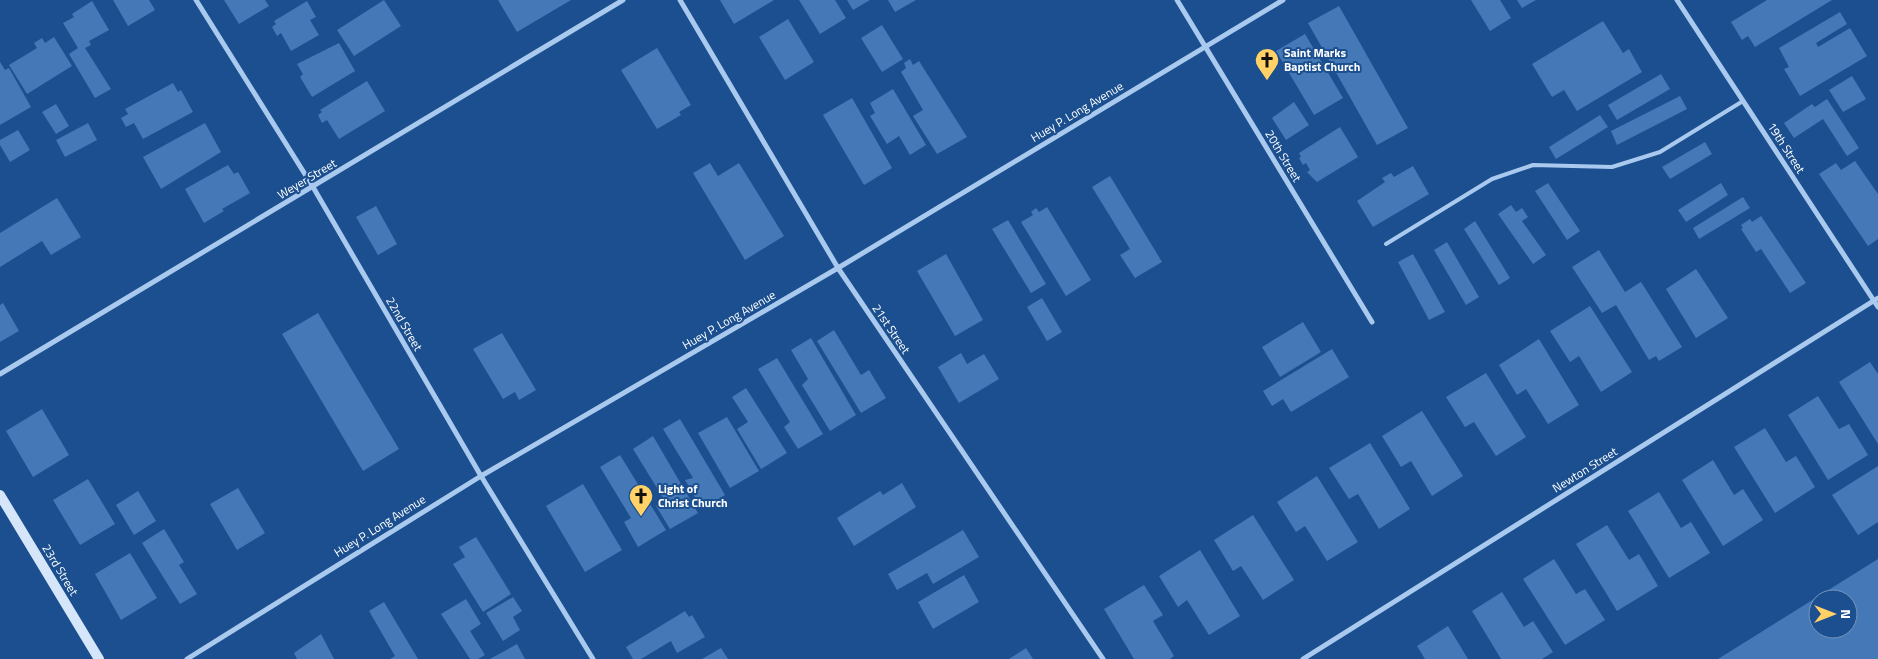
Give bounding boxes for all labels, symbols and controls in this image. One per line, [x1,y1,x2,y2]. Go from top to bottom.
place label: Saint Marks Baptist Church [1284,43,1360,76]
church icon: Saint Marks Baptist Church [1254,47,1280,81]
street label: Huey P. Long Avenue [1027,76,1127,147]
street label: 19th Street [1763,118,1811,178]
street label: 20th Street [1260,126,1307,186]
street label: Weyer Street [274,153,341,204]
street label: Huey P. Long Avenue [679,285,779,354]
street label: 22nd Street [381,293,428,355]
street label: 21st Street [868,300,916,358]
street label: Newton Street [1548,442,1622,497]
place label: Light of Christ Church [658,479,728,512]
church icon: Light of Christ Church [628,483,654,517]
street label: Huey P. Long Avenue [330,490,429,561]
street label: 23rd Street [38,540,84,600]
north arrow [1808,589,1858,639]
text: N [1836,609,1857,619]

